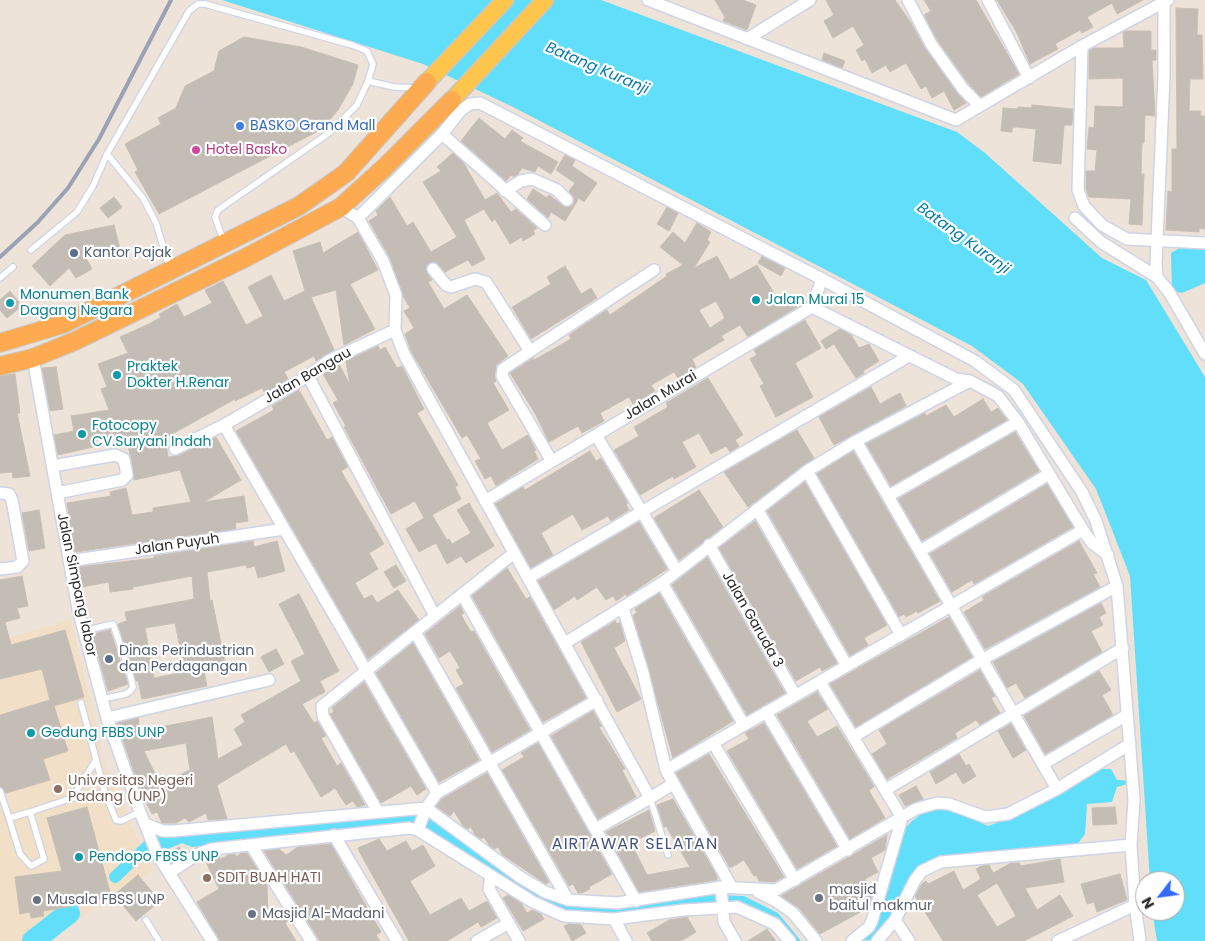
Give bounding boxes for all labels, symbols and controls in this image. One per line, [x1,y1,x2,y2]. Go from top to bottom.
water label: Batang Kuranji [543,39,651,99]
place label: BASKO Grand Mall [250,118,376,134]
marker: BASKO Grand Mall [234,120,246,132]
place label: Hotel Basko [206,142,287,158]
marker: Hotel Basko [190,144,202,156]
water label: Batang Kuranji [913,199,1013,279]
place label: Kantor Pajak [84,245,172,261]
marker: Kantor Pajak [68,247,80,259]
place label: Monumen Bank Dagang Negara [20,287,133,320]
place label: Jalan Murai 15 [766,292,865,308]
marker: Jalan Murai 15 [750,294,762,306]
marker: Monumen Bank Dagang Negara [4,297,16,309]
street label: Jalan Bangau [262,344,354,408]
place label: Praktek Dokter H.Renar [127,359,229,392]
street label: Jalan Murai [622,368,700,424]
marker: Praktek Dokter H.Renar [111,369,123,381]
place label: Fotocopy CV.Suryani Indah [92,418,211,451]
marker: Fotocopy CV.Suryani Indah [76,428,88,440]
street label: Jalan Simpang labor [53,512,99,658]
street label: Jalan Puyuh [134,531,220,559]
street label: Jalan Garuda 3 [718,569,786,671]
place label: Dinas Perindustrian dan Perdagangan [119,643,254,676]
marker: Dinas Perindustrian dan Perdagangan [103,653,115,665]
place label: Gedung FBBS UNP [41,725,165,741]
marker: Gedung FBBS UNP [25,727,37,739]
place label: Universitas Negeri Padang (UNP) [68,773,193,806]
marker: Universitas Negeri Padang (UNP) [52,783,64,795]
district label: AIRTAWAR SELATAN [550,835,720,855]
place label: Pendopo FBSS UNP [89,849,219,865]
marker: Pendopo FBSS UNP [73,851,85,863]
place label: SDIT BUAH HATI [217,870,321,886]
north arrow [1135,871,1185,921]
marker: SDIT BUAH HATI [201,872,213,884]
place label: masjid baitul makmur [829,882,932,914]
place label: Musala FBSS UNP [47,892,165,908]
marker: masjid baitul makmur [813,892,825,904]
text: N [1137,893,1159,913]
marker: Musala FBSS UNP [31,894,43,906]
place label: Masjid Al-Madani [262,906,384,922]
marker: Masjid Al-Madani [246,908,258,920]

